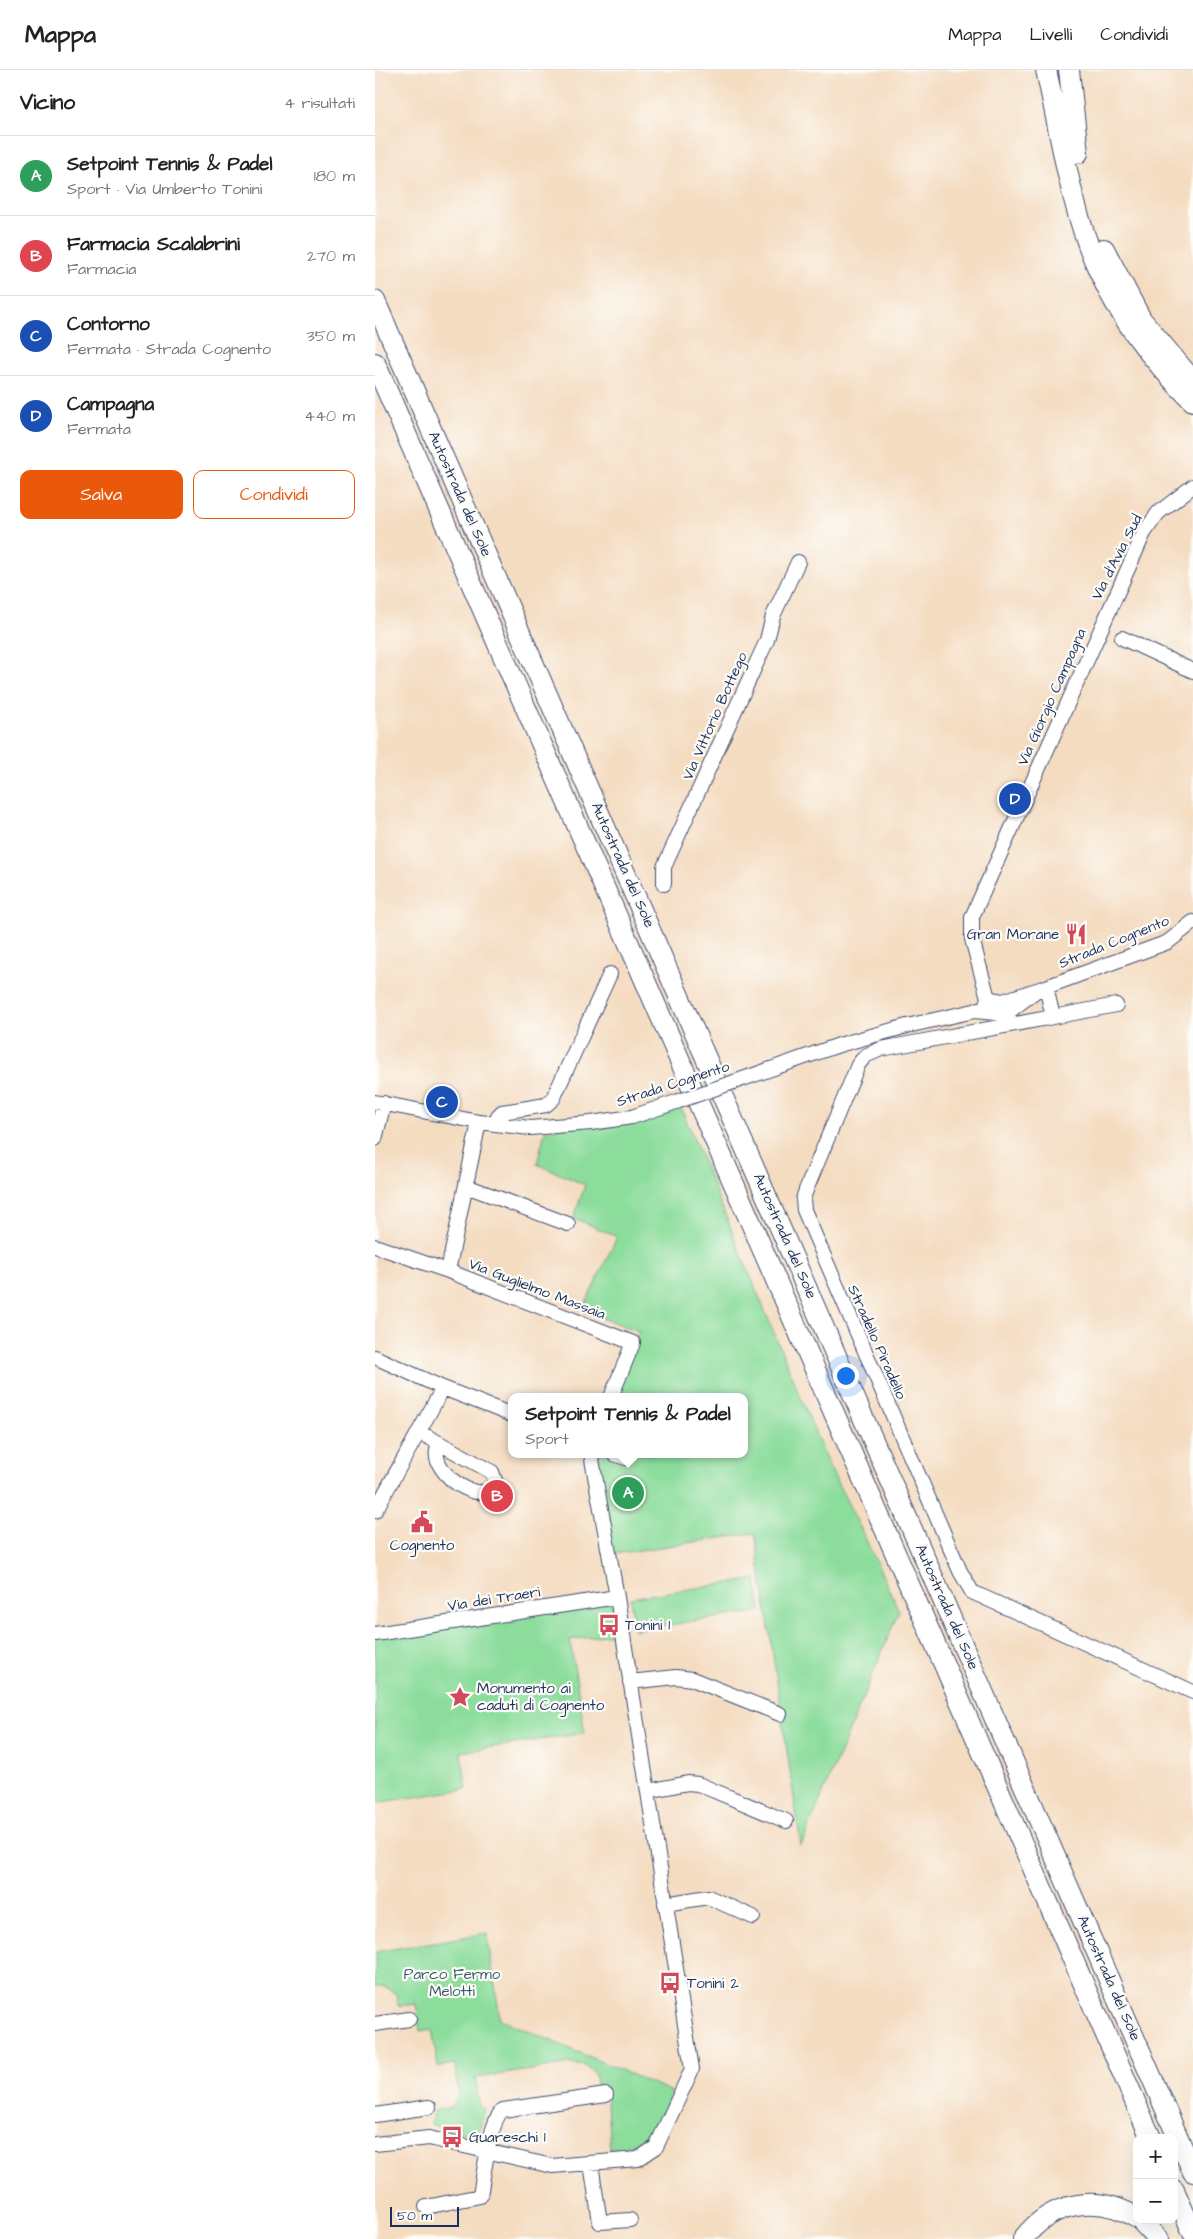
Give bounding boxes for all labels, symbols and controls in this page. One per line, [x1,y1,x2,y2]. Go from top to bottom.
text: Mappa [25,18,96,52]
text: Mappa [948,22,1002,47]
text: Livelli [1030,22,1072,47]
text: Condividi [1100,22,1168,47]
text: Vicino [20,88,75,117]
text: 4 risultati [284,92,355,114]
text: Setpoint Tennis & Padel [67,151,272,178]
text: A [31,165,41,187]
text: 180 m [314,165,355,187]
text: Sport · Via Umberto Tonini [67,178,262,200]
text: Farmacia Scalabrini [67,231,240,258]
text: B [30,245,42,267]
text: 270 m [307,245,355,267]
text: Farmacia [67,258,136,280]
text: Contorno [67,311,150,338]
text: C [30,325,42,347]
text: 350 m [307,325,355,347]
text: Fermata · Strada Cognento [67,338,271,360]
text: Campagna [67,391,154,418]
text: D [31,405,41,427]
text: 440 m [304,405,355,427]
text: Fermata [67,418,131,440]
street label: Autostrada del Sole [423,428,497,560]
button: Salva [20,470,183,519]
button: Condividi [193,470,355,519]
street label: Via d'Avia Sud [1086,510,1148,604]
street label: Via Giorgio Campagna [1012,625,1093,769]
street label: Via Vittorio Bottego [677,648,754,784]
pin: D [999,780,1031,818]
street label: Autostrada del Sole [586,799,660,931]
street label: Strada Cognento [1056,910,1173,975]
restaurant icon: Gran Morane [1063,921,1089,947]
place label: Gran Morane [967,924,1059,945]
street label: Strada Cognento [614,1056,733,1113]
pin: C [426,1083,458,1121]
street label: Autostrada del Sole [748,1170,822,1302]
street label: Via Guglielmo Massaia [465,1253,609,1326]
street label: Stradello Piradello [842,1281,912,1403]
your location [833,1363,859,1389]
popup [508,1393,748,1458]
text: Setpoint Tennis & Padel [525,1401,731,1428]
text: Sport [525,1428,569,1450]
pin: A [612,1474,644,1512]
pin: B [481,1477,513,1515]
public building icon: Cognento [409,1509,435,1535]
place label: Cognento [390,1535,455,1557]
street label: Autostrada del Sole [910,1541,984,1673]
street label: Via dei Traeri [446,1581,542,1617]
bus stop icon: Tonini 1 [596,1612,622,1638]
place label: Tonini 1 [625,1615,670,1636]
place label: Monumento ai caduti di Cognento [477,1678,605,1717]
place icon: Monumento ai caduti di Cognento [447,1684,473,1710]
street label: Autostrada del Sole [1072,1912,1146,2044]
park label: Parco Fermo Melotti [404,1964,501,2002]
bus stop icon: Tonini 2 [657,1970,683,1996]
place label: Tonini 2 [687,1973,739,1994]
bus stop icon: Guareschi 1 [439,2124,465,2150]
place label: Guareschi 1 [469,2127,546,2148]
map controls [1133,2134,1178,2224]
button: + [1133,2134,1178,2179]
button: − [1133,2179,1178,2224]
scale bar [390,2204,459,2227]
text: 50 m [397,2206,432,2226]

